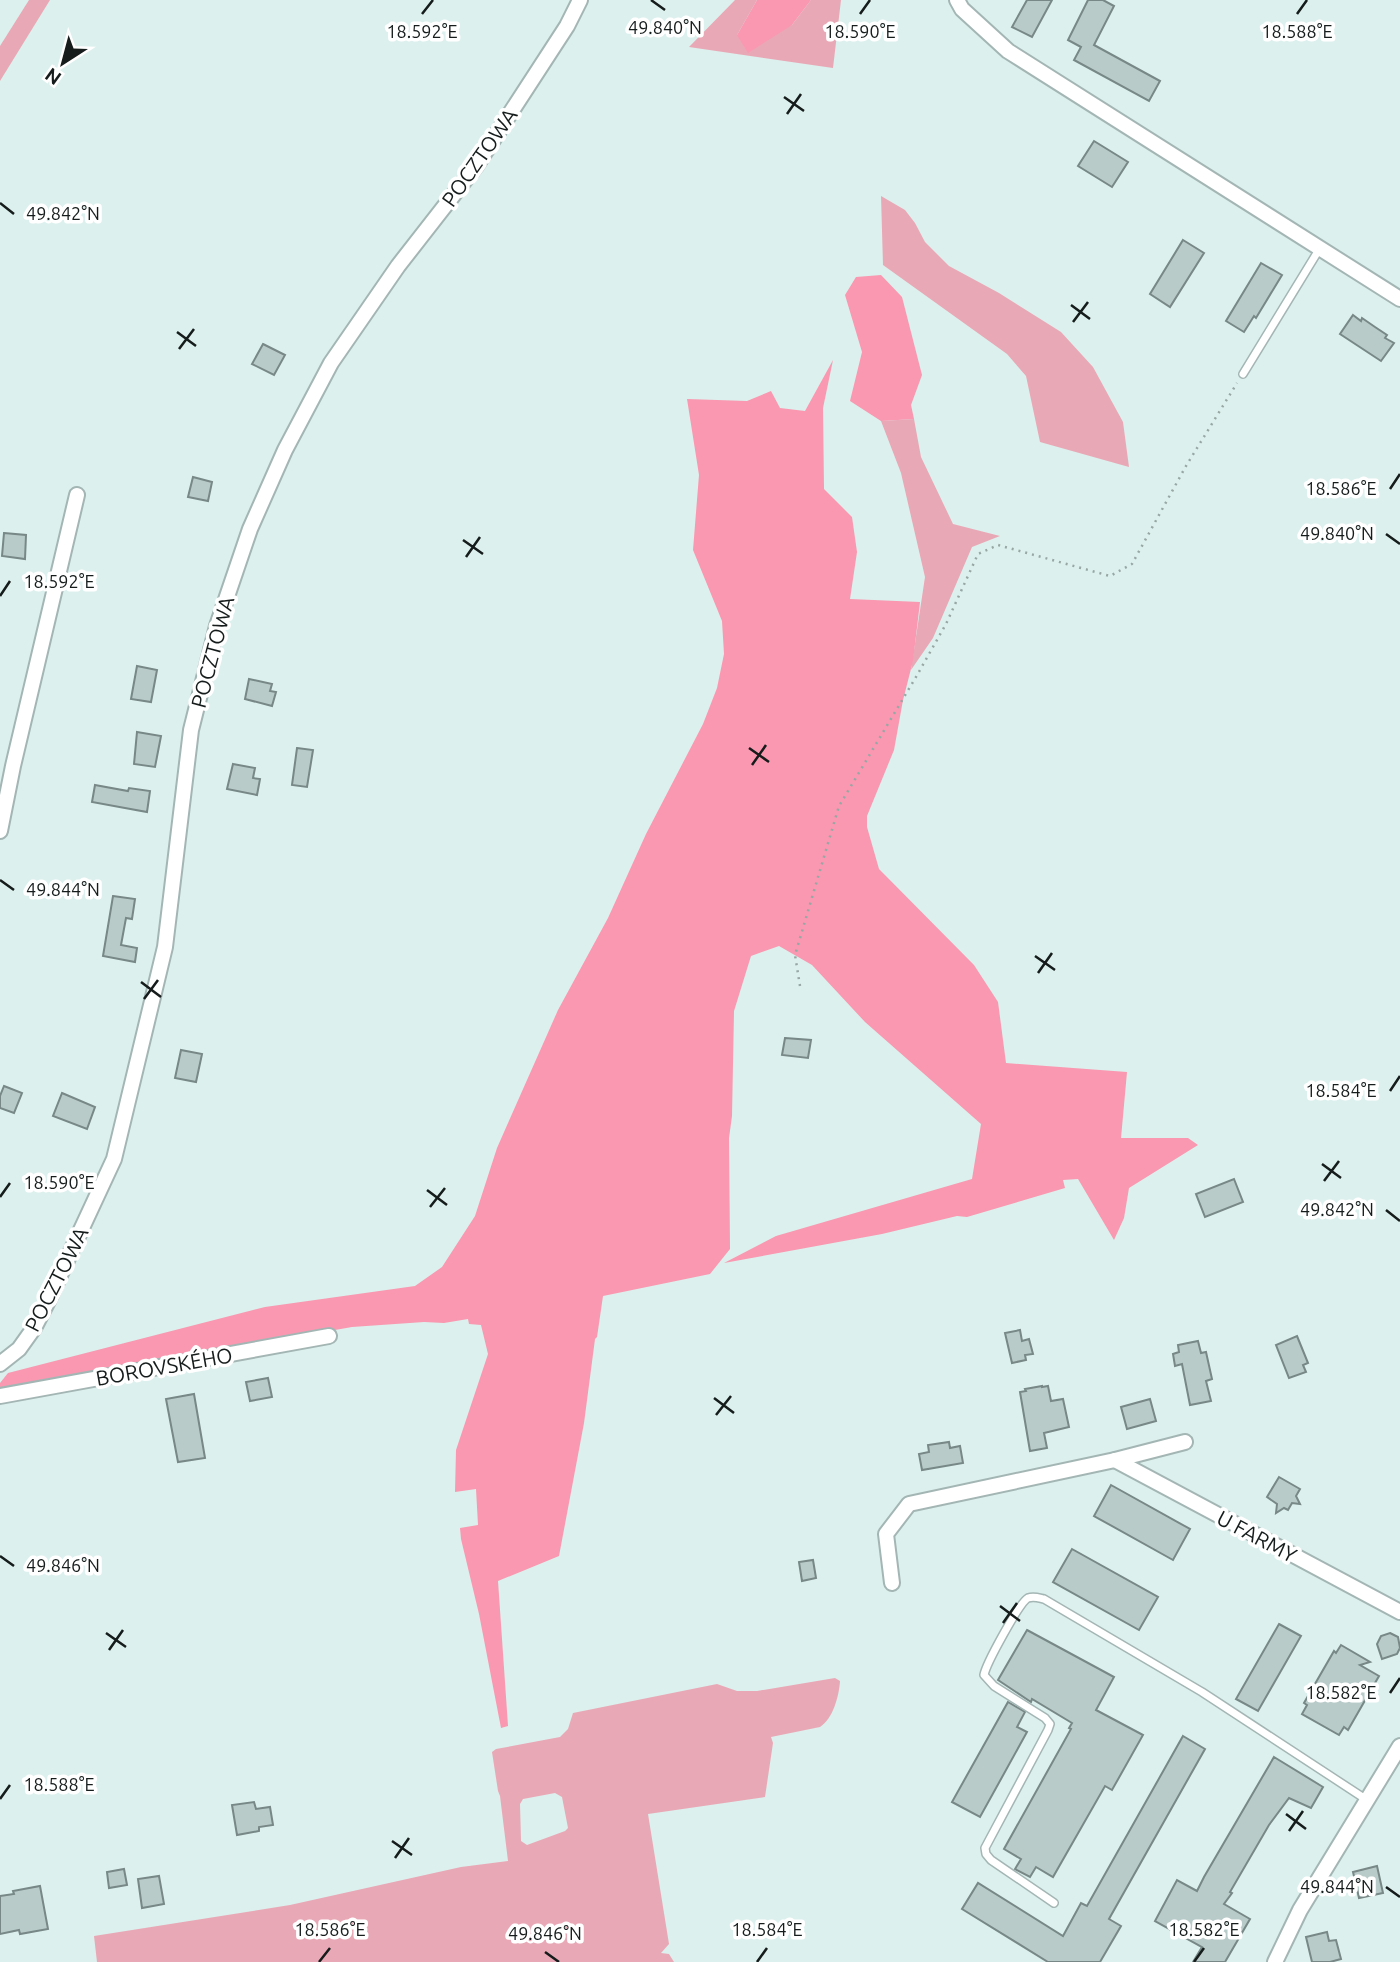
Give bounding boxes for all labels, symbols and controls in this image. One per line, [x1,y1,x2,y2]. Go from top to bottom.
text: 49.840°N [628,17,702,37]
text: 18.592°E [386,21,458,41]
text: 18.590°E [824,21,896,41]
text: 18.588°E [1261,21,1333,41]
north arrow [28,28,98,98]
text: N [41,64,65,90]
street label: POCZTOWA [436,103,522,211]
text: 49.842°N [26,203,100,223]
text: 18.586°E [1305,478,1377,498]
text: 49.840°N [1300,523,1374,543]
text: 18.592°E [23,571,95,591]
street label: POCZTOWA [186,593,238,710]
text: 49.844°N [26,879,100,899]
text: 18.584°E [1305,1080,1377,1100]
text: 18.590°E [23,1172,95,1192]
text: 49.842°N [1300,1199,1374,1219]
street label: POCZTOWA [19,1222,93,1335]
street label: BOROVSKÉHO [94,1342,234,1390]
street label: U FARMY [1213,1505,1301,1567]
text: 49.846°N [26,1555,100,1575]
text: 18.582°E [1305,1682,1377,1702]
text: 18.588°E [23,1774,95,1794]
text: 49.844°N [1300,1876,1374,1896]
text: 18.586°E [294,1919,366,1939]
text: 18.584°E [731,1919,803,1939]
text: 18.582°E [1168,1919,1240,1939]
text: 49.846°N [508,1923,582,1943]

